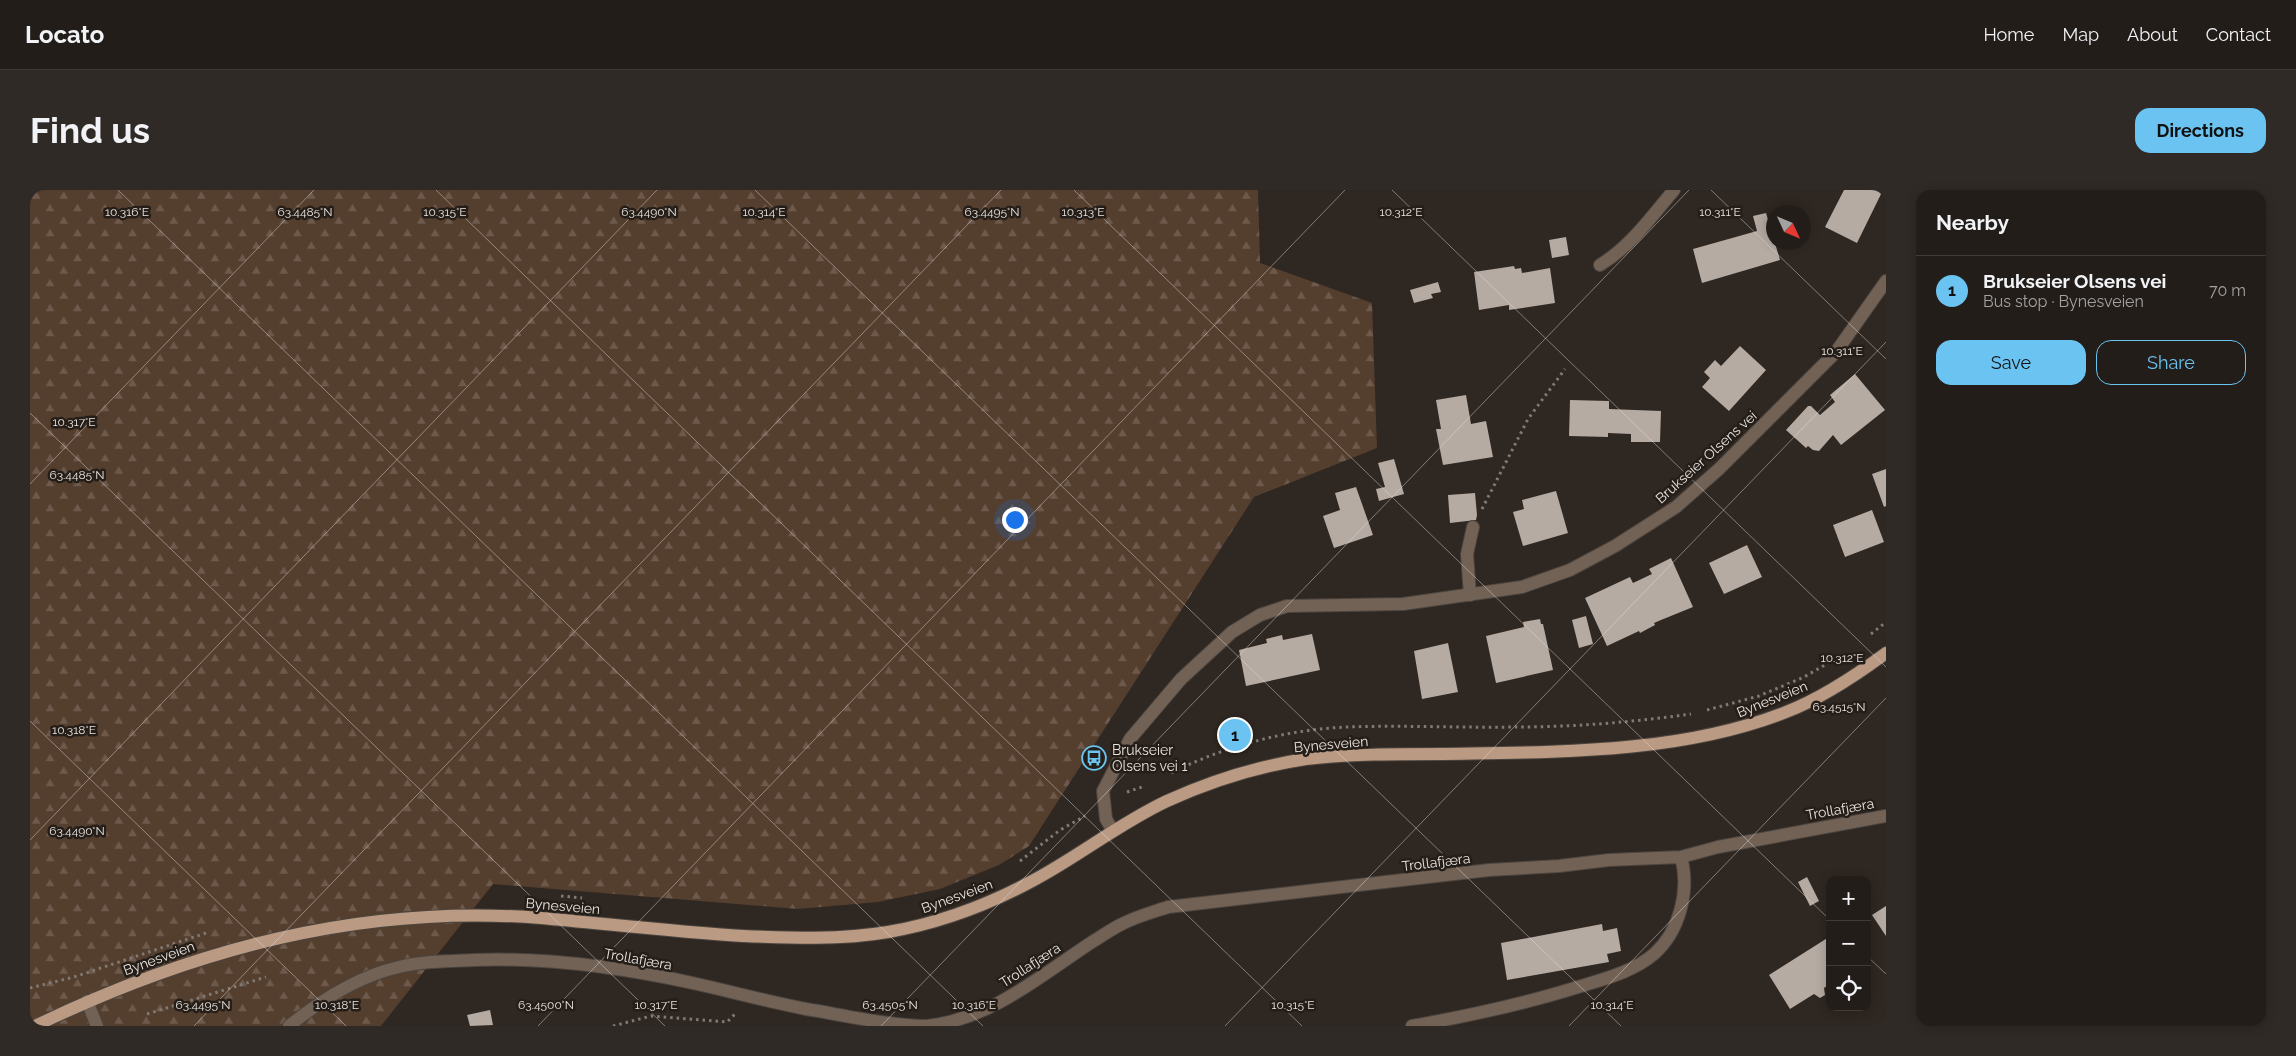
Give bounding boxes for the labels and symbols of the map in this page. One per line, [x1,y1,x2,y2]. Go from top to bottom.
text: 10.316°E [105,205,149,219]
text: 63.4485°N [277,205,333,219]
text: 10.315°E [423,205,467,219]
text: 63.4490°N [621,205,677,219]
text: 10.314°E [742,205,786,219]
text: 63.4495°N [964,205,1020,219]
text: 10.313°E [1062,205,1104,219]
text: 10.312°E [1380,205,1422,219]
text: 10.311°E [1699,205,1741,219]
north arrow [1766,205,1811,250]
text: 10.311°E [1821,344,1863,358]
street label: Brukseier Olsens vei [1652,407,1760,507]
text: 10.317°E [52,415,96,429]
text: 63.4485°N [49,468,105,482]
your location [1002,507,1028,533]
text: 10.312°E [1821,651,1863,665]
street label: Bynesveien [1734,678,1810,720]
text: 63.4515°N [1812,700,1866,714]
pin: 1 [1219,716,1251,754]
text: 10.318°E [52,723,96,737]
street label: Bynesveien [1293,733,1369,755]
place label: Brukseier Olsens vei 1 [1112,742,1187,774]
bus stop icon: Brukseier Olsens vei 1 [1081,745,1107,771]
street label: Trollafjæra [1805,795,1875,823]
text: 63.4490°N [49,824,105,838]
street label: Trollafjæra [1401,850,1471,874]
street label: Bynesveien [919,876,995,916]
street label: Bynesveien [525,895,601,917]
street label: Bynesveien [121,938,197,978]
street label: Trollafjæra [997,940,1063,990]
street label: Trollafjæra [603,945,673,973]
text: 63.4495°N [175,998,231,1012]
text: 10.318°E [315,998,359,1012]
text: 63.4500°N [518,998,574,1012]
text: 10.317°E [634,998,678,1012]
text: 63.4505°N [862,998,918,1012]
text: 10.316°E [952,998,996,1012]
text: 10.315°E [1271,998,1315,1012]
text: 10.314°E [1590,998,1634,1012]

